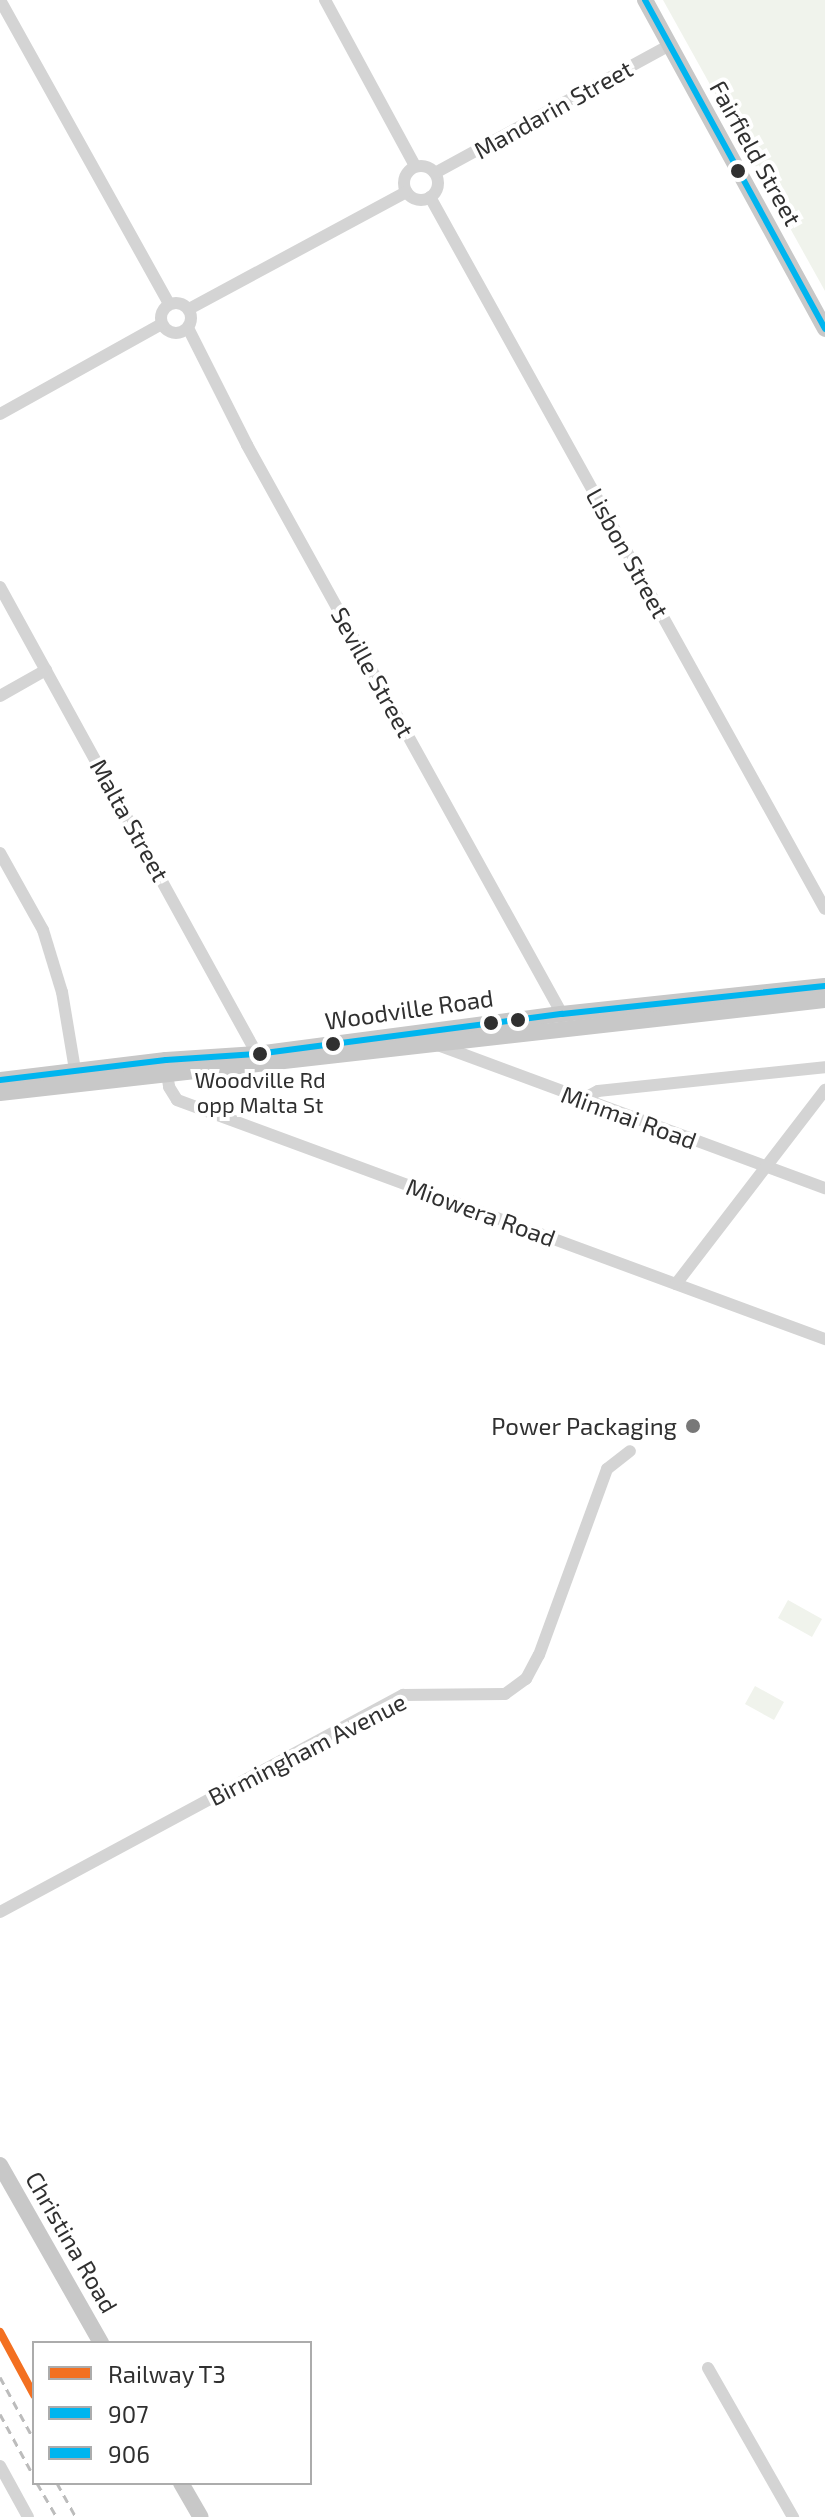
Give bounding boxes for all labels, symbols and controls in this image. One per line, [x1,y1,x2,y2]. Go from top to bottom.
street label: Mandarin Street [469,54,637,164]
street label: Fairfield Street [704,75,808,231]
unlabelled marker [730,163,746,179]
street label: Lisbon Street [581,483,675,623]
street label: Seville Street [325,602,421,742]
street label: Malta Street [85,754,175,886]
street label: Woodville Road [323,983,495,1035]
unlabelled marker [510,1012,526,1028]
unlabelled marker [483,1015,499,1031]
unlabelled marker [325,1036,341,1052]
marker: Woodville Rd opp Malta St [252,1046,268,1062]
place label: Woodville Rd opp Malta St [194,1066,326,1118]
street label: Minmai Road [557,1079,701,1155]
street label: Miowera Road [403,1172,559,1252]
place label: Power Packaging [491,1412,677,1440]
marker: Power Packaging [684,1417,702,1435]
street label: Birmingham Avenue [203,1687,411,1811]
street label: Christina Road [20,2166,124,2318]
legend [32,2341,312,2485]
text: Railway T3 [108,2359,226,2388]
text: 907 [108,2399,149,2428]
text: 906 [108,2439,150,2468]

